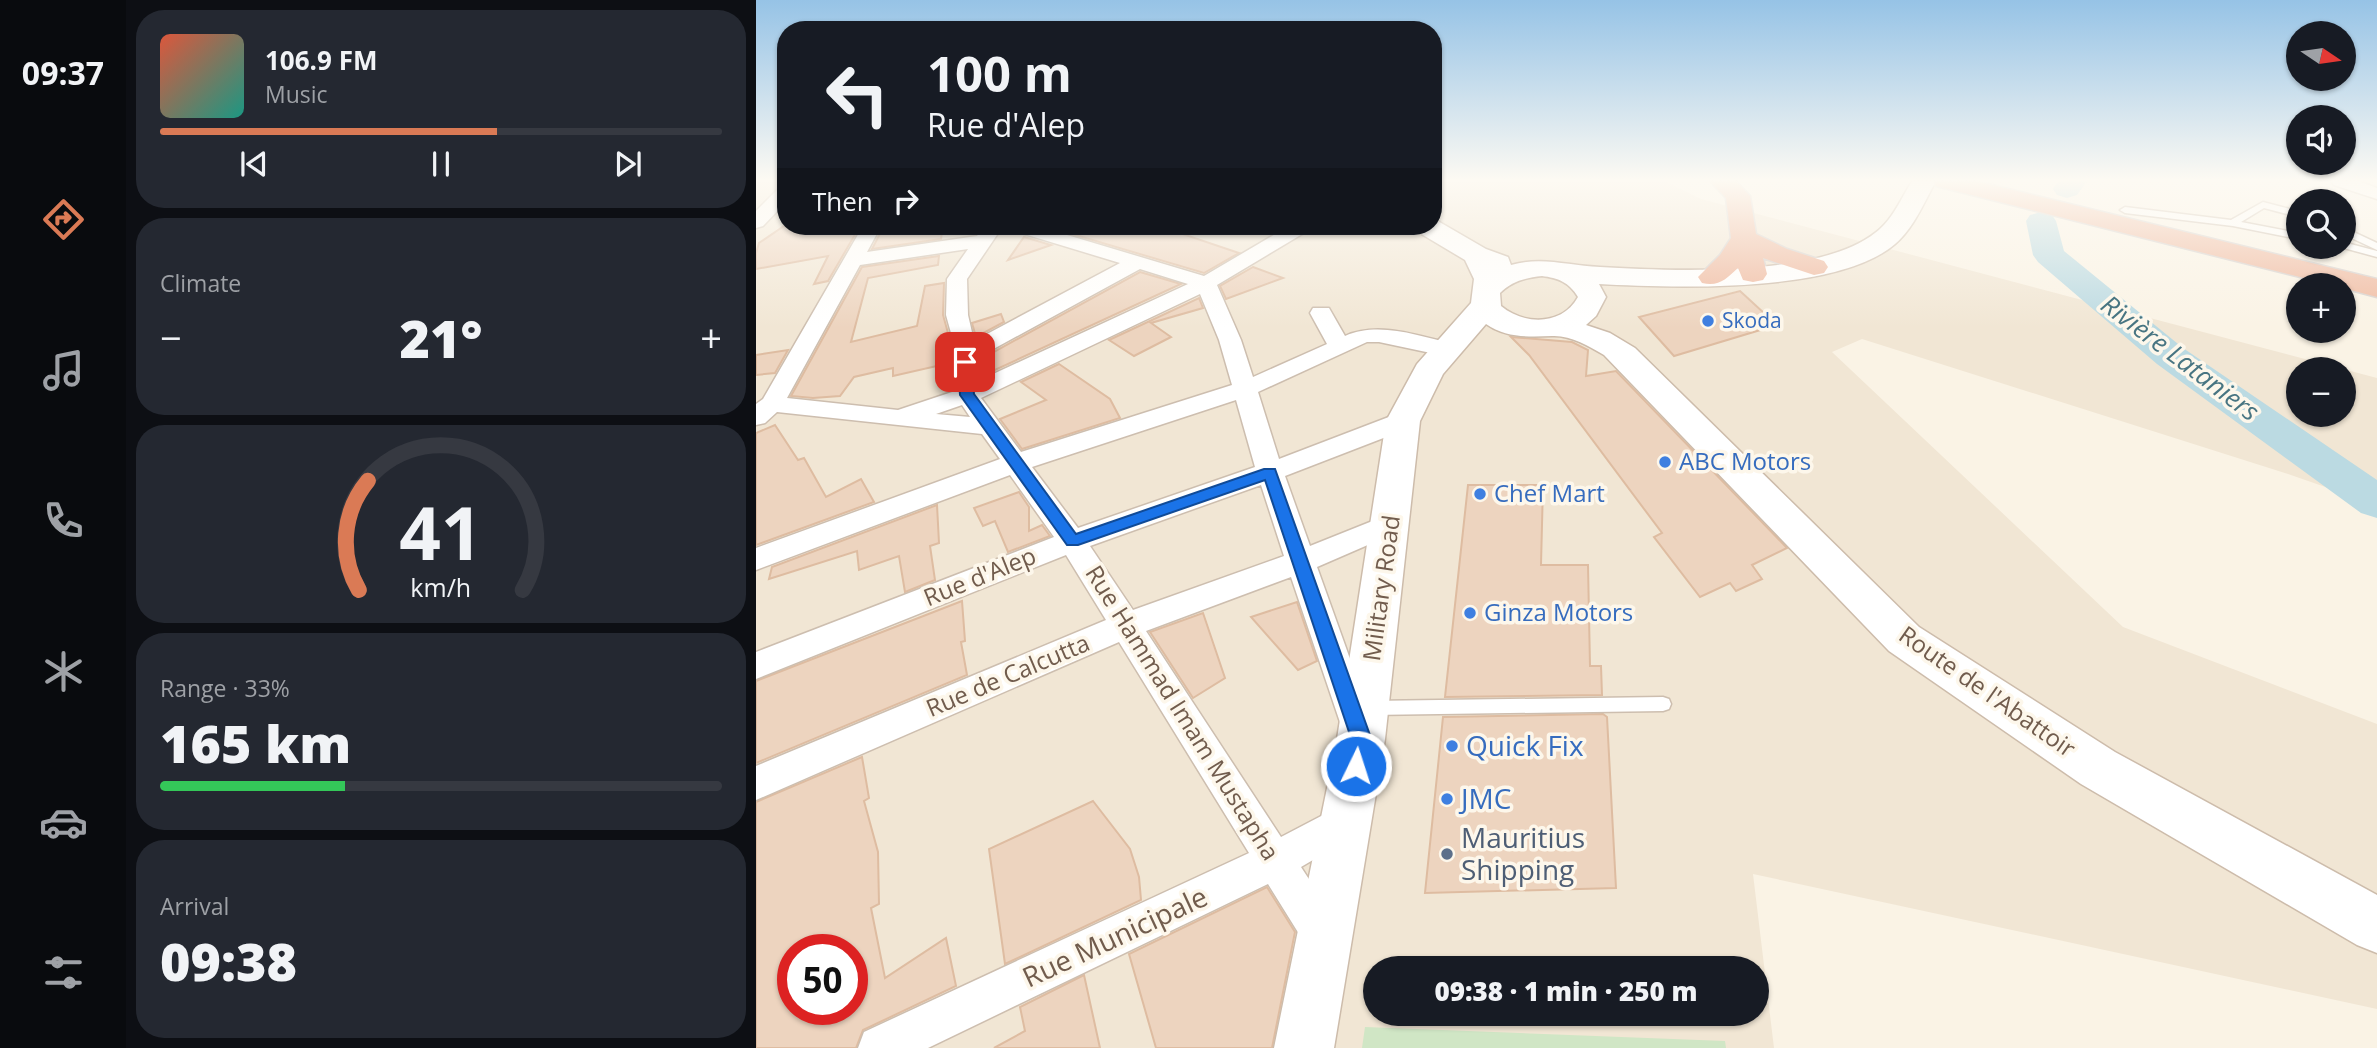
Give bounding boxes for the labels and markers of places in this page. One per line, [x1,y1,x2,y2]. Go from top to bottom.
place label: Skoda [1722,306,1782,334]
marker: Skoda [1700,313,1716,329]
pin [935,332,995,392]
place label: ABC Motors [1679,444,1811,477]
marker: ABC Motors [1657,454,1673,470]
place label: Chef Mart [1494,476,1605,509]
marker: Chef Mart [1472,486,1488,502]
place label: Ginza Motors [1484,595,1633,628]
marker: Ginza Motors [1462,605,1478,621]
place label: Quick Fix [1466,726,1584,764]
marker: Quick Fix [1444,738,1460,754]
place label: JMC [1458,779,1511,817]
marker: JMC [1439,791,1455,807]
place label: Mauritius Shipping [1461,818,1585,888]
marker: Mauritius Shipping [1439,846,1455,862]

